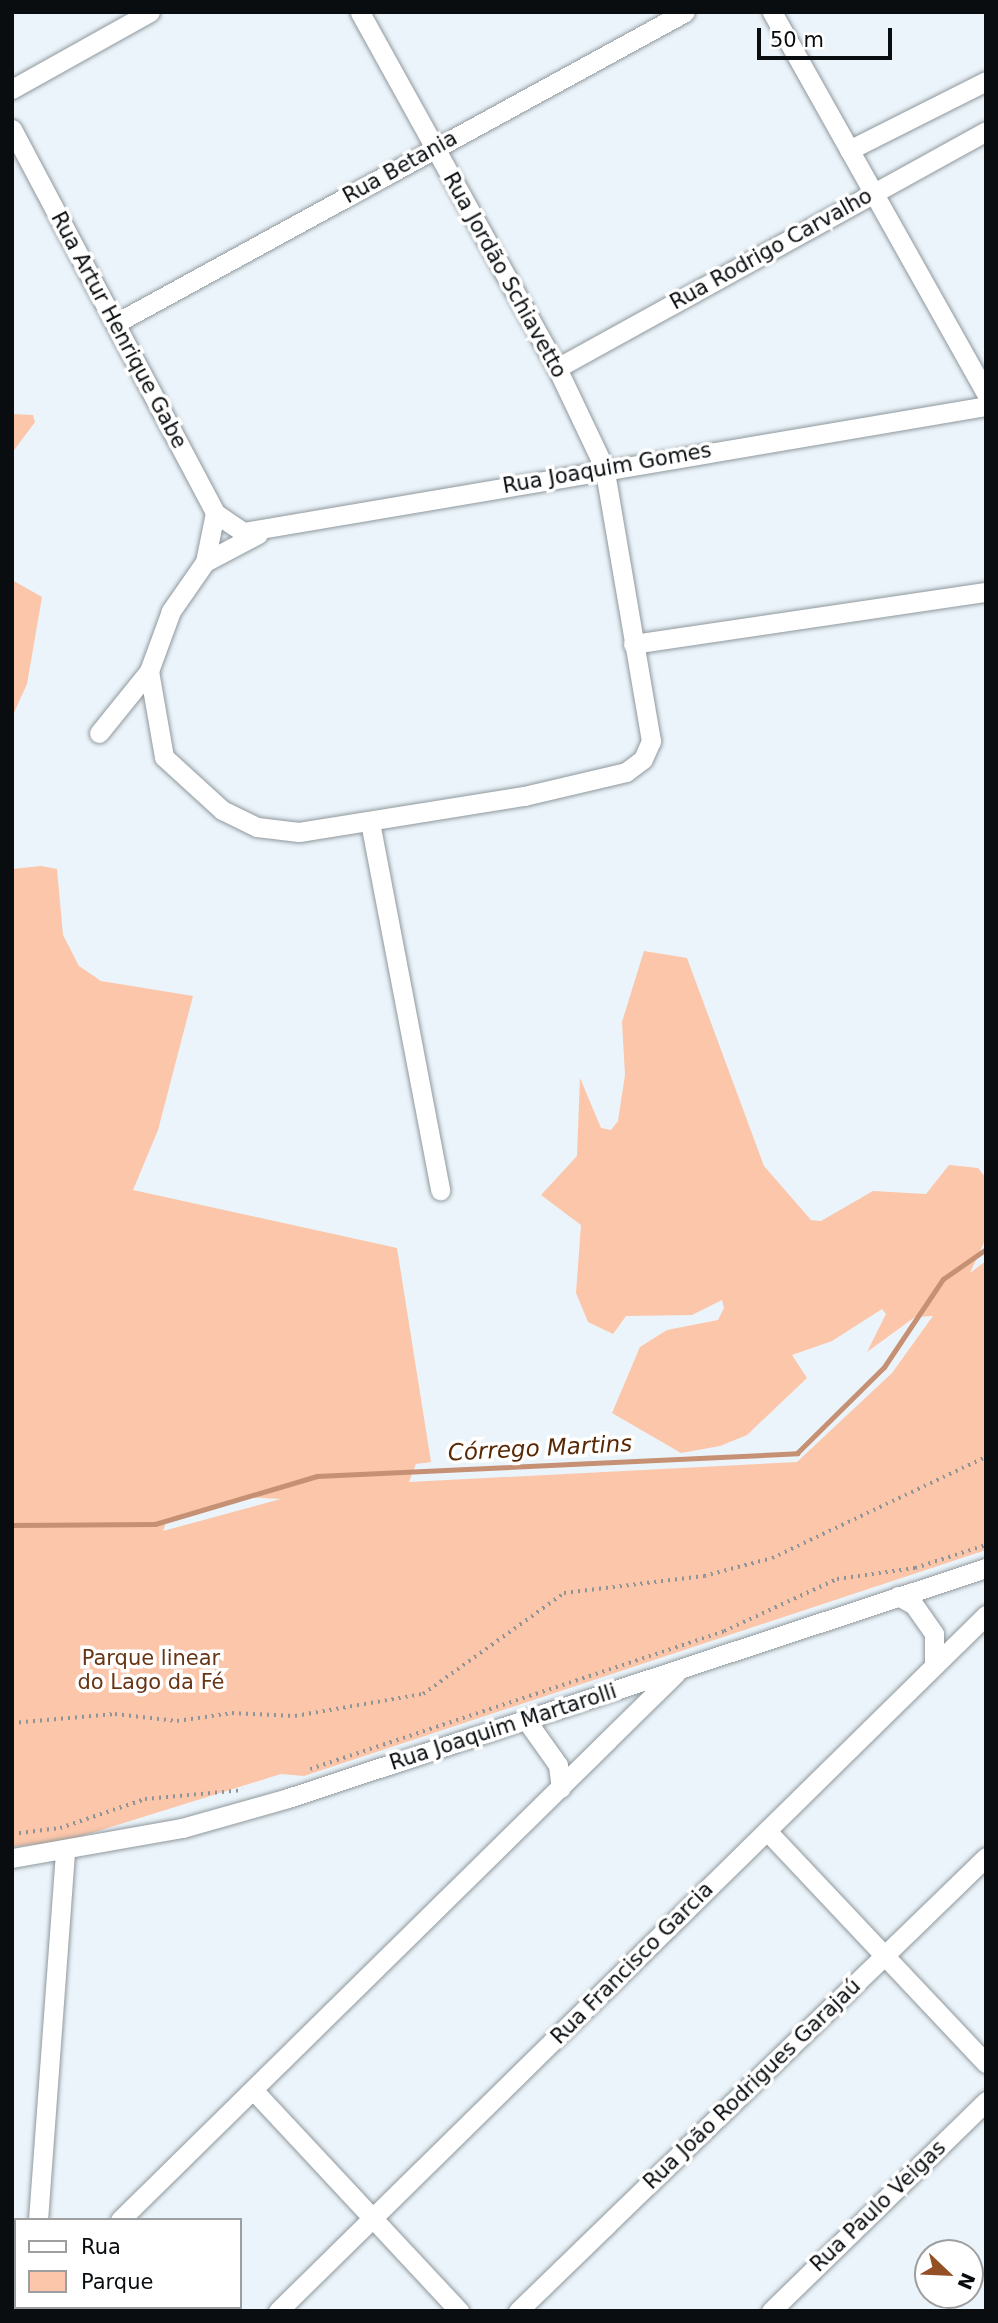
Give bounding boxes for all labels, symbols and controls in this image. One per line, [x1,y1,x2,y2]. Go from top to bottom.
scale bar [760,14,895,58]
text: 50 m [770,28,824,52]
street label: Rua Betania [338,125,462,209]
street label: Rua Jordão Schiavetto [438,168,572,382]
street label: Rua Rodrigo Carvalho [666,183,876,315]
street label: Rua Artur Henrique Gabe [46,207,192,453]
street label: Rua Joaquim Gomes [501,437,713,499]
water label: Córrego Martins [447,1429,633,1467]
park label: Parque linear do Lago da Fé [78,1645,224,1695]
street label: Rua Joaquim Martarolli [386,1678,620,1776]
street label: Rua Francisco Garcia [546,1877,718,2049]
street label: Rua João Rodrigues Garajaú [638,1973,866,2195]
street label: Rua Paulo Veigas [805,2135,951,2277]
legend [14,2218,242,2309]
text: Rua [81,2235,121,2259]
north arrow [914,2239,984,2309]
text: Parque [81,2270,153,2294]
text: N [953,2270,980,2293]

